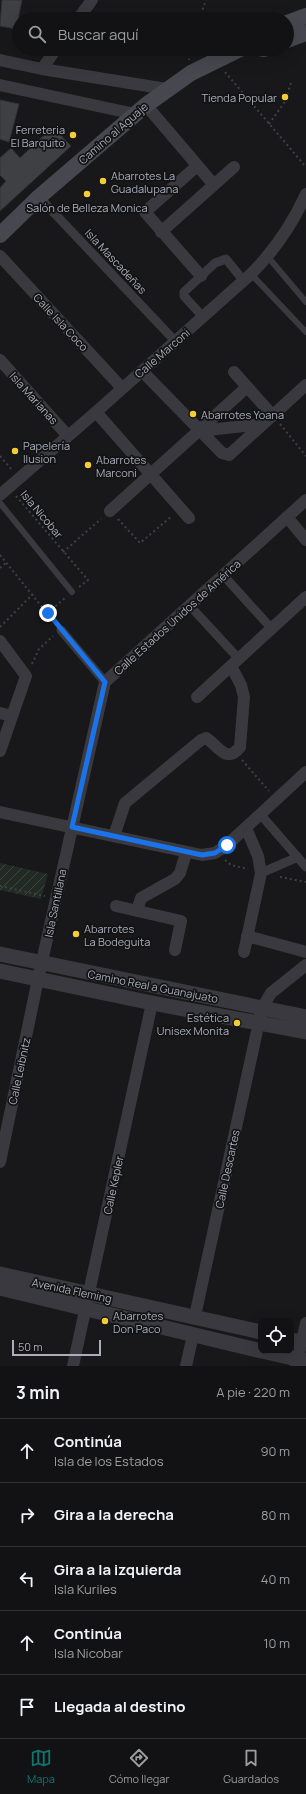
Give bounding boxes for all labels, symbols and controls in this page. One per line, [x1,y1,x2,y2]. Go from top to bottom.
search box [12,12,294,56]
icon: search [26,23,48,45]
text: Buscar aquí [58,24,139,45]
place label: Tienda Popular [201,90,277,105]
marker: Tienda Popular [280,92,290,102]
street label: Camino al Aguaje [75,98,151,167]
place label: Ferreteria El Barquito [11,122,65,150]
marker: Ferreteria El Barquito [68,130,78,140]
place label: Abarrotes La Guadalupana [111,168,178,196]
marker: Abarrotes La Guadalupana [98,176,108,186]
marker: Salón de Belleza Monica [82,189,92,199]
place label: Salón de Belleza Monica [26,200,148,215]
street label: Isla Mascadeñas [82,225,150,297]
street label: Calle Isla Coco [30,290,92,354]
street label: Calle Marconi [131,325,193,381]
street label: Isla Marianas [6,369,62,428]
place label: Abarrotes Yoana [201,407,284,422]
marker: Abarrotes Yoana [188,409,198,419]
place label: Papelería Ilusion [23,438,70,466]
marker: Papelería Ilusion [10,446,20,456]
place label: Abarrotes Marconi [96,452,147,480]
marker: Abarrotes Marconi [83,460,93,470]
street label: Isla Nicobar [18,487,67,541]
street label: Calle Estados Unidos de América [110,556,244,678]
route end [39,604,57,622]
route start [218,836,236,854]
street label: Isla Santillana [40,867,70,939]
place label: Abarrotes La Bodeguita [84,921,150,949]
marker: Abarrotes La Bodeguita [71,929,81,939]
street label: Camino Real a Guanajuato [86,966,220,1006]
place label: Estética Unisex Monita [157,1010,229,1038]
marker: Estética Unisex Monita [232,1018,242,1028]
street label: Calle Leibnitz [5,1036,33,1106]
street label: Calle Descartes [211,1128,243,1210]
street label: Calle Kepler [99,1154,127,1216]
street label: Avenida Fleming [31,1274,113,1306]
place label: Abarrotes Don Paco [113,1308,164,1336]
marker: Abarrotes Don Paco [100,1316,110,1326]
map controls [258,1318,294,1354]
button: locate [258,1318,294,1354]
scale bar [12,1338,101,1357]
text: 50 m [18,1339,43,1354]
text: 3 min [16,1381,60,1404]
text: A pie · 220 m [216,1383,290,1401]
text: Continúa [54,1431,122,1452]
icon: ahead [16,1440,38,1462]
text: 90 m [260,1442,290,1460]
text: Isla de los Estados [54,1452,164,1470]
icon: right [16,1504,38,1526]
text: Gira a la derecha [54,1504,174,1525]
text: 80 m [261,1506,290,1524]
text: Gira a la izquierda [54,1559,181,1580]
icon: left [16,1568,38,1590]
text: 40 m [261,1570,290,1588]
text: Isla Kuriles [54,1580,117,1598]
text: Continúa [54,1623,122,1644]
icon: ahead [16,1632,38,1654]
text: 10 m [263,1634,290,1652]
text: Isla Nicobar [54,1644,123,1662]
icon: arrive [16,1696,38,1718]
text: Llegada al destino [54,1696,186,1717]
tab: Mapa [27,1747,55,1786]
tab: Cómo llegar [109,1747,169,1786]
tab: Guardados [223,1747,279,1786]

